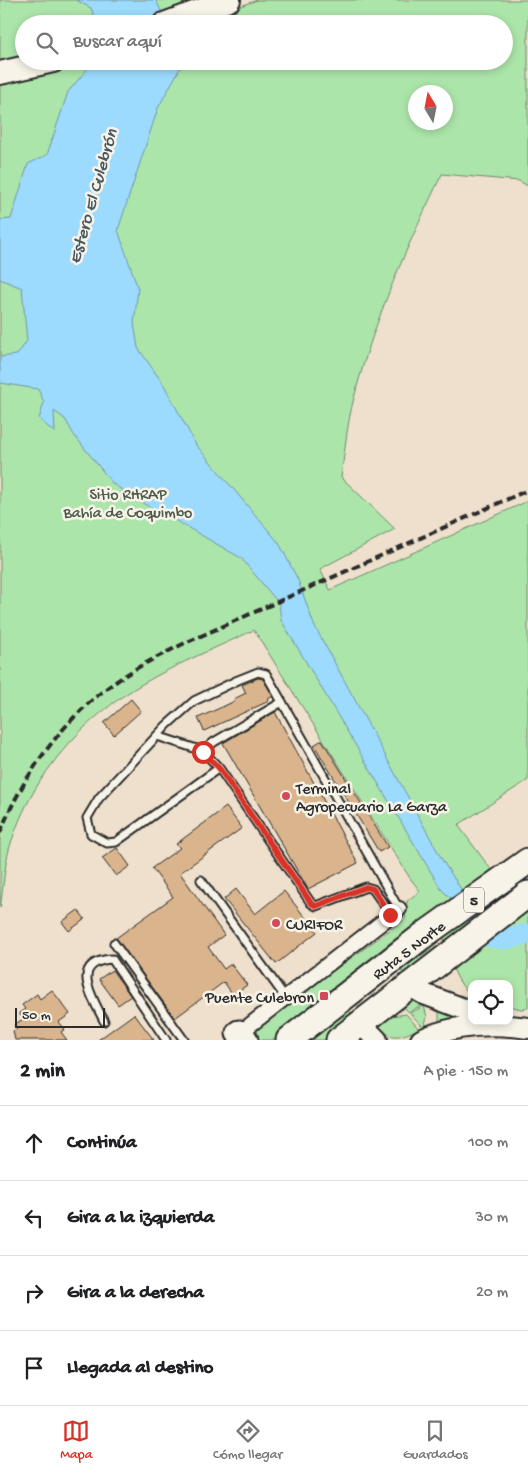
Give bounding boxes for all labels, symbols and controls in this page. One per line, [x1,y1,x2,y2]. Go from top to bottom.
search box [15,15,513,70]
icon: search [33,29,61,57]
text: Buscar aquí [73,31,162,54]
north arrow [408,85,453,130]
water label: Estero El Culebrón [65,126,124,266]
park label: Sitio RHRAP Bahía de Coquimbo [63,487,192,524]
route start [192,741,215,764]
place label: Terminal Agropecuario La Garza [295,781,448,818]
marker: Terminal Agropecuario La Garza [280,790,292,802]
road number: 5 [464,888,484,912]
route end [379,904,402,927]
marker: CURIFOR [270,917,282,929]
place label: CURIFOR [286,917,343,936]
street label: Ruta 5 Norte [370,918,451,985]
map controls [468,980,513,1025]
button: locate [468,980,513,1025]
place label: Puente Culebron [204,990,314,1009]
marker: Puente Culebron [318,990,330,1002]
scale bar [15,1005,105,1028]
text: 50 m [22,1008,51,1025]
text: 2 min [20,1060,65,1085]
text: A pie · 150 m [423,1063,508,1082]
icon: ahead [20,1129,48,1157]
text: Continúa [67,1132,137,1155]
text: 100 m [468,1134,508,1153]
icon: left [20,1204,48,1232]
text: Gira a la izquierda [67,1207,214,1230]
text: 30 m [475,1209,508,1228]
icon: right [20,1279,48,1307]
text: Gira a la derecha [67,1282,204,1305]
text: 20 m [476,1284,508,1303]
icon: arrive [20,1354,48,1382]
text: Llegada al destino [67,1357,213,1380]
tab: Mapa [60,1417,92,1464]
tab: Cómo llegar [213,1417,282,1464]
tab: Guardados [403,1417,468,1464]

